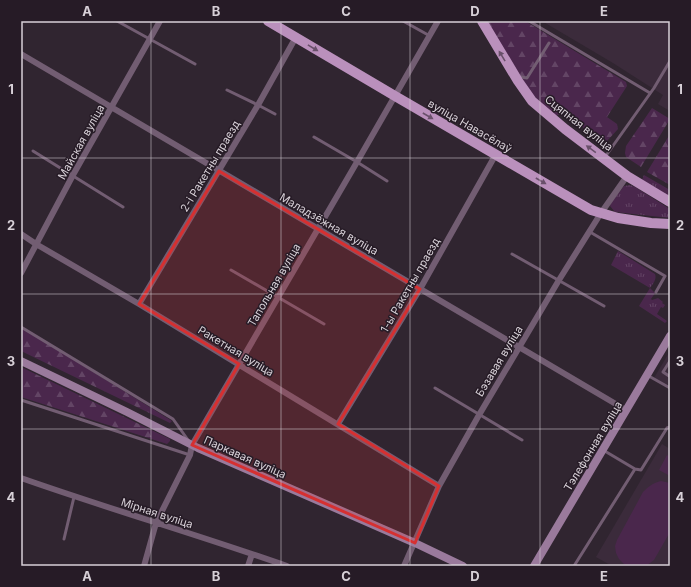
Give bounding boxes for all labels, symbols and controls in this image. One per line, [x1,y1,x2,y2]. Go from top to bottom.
text: A [82,3,92,19]
text: B [212,3,221,19]
text: C [341,3,351,19]
text: D [470,3,480,19]
text: E [600,3,608,19]
one-way arrow [308,44,319,51]
one-way arrow [499,50,506,62]
text: 1 [8,81,14,97]
text: 1 [677,81,683,97]
street label: Сцяпная вуліца [542,92,616,154]
street label: вуліца Навасёлаў [425,96,515,156]
street label: Майская вуліца [55,102,107,182]
one-way arrow [423,112,434,119]
street label: 2-і Ракетны праезд [177,118,243,214]
one-way arrow [586,145,597,153]
one-way arrow [535,177,547,184]
street label: Маладзёжная вуліца [277,190,381,258]
text: 2 [7,217,15,233]
text: 2 [676,217,684,233]
street label: 1-ы Ракетны праезд [377,235,443,335]
street label: Тапольная вуліца [245,241,303,329]
street label: Ракетная вуліца [195,323,277,379]
street label: Бэзавая вуліца [472,323,526,399]
text: 3 [7,353,15,369]
text: 3 [676,353,684,369]
street label: Тэлефонная вуліца [561,399,625,493]
street label: Паркавая вуліца [202,433,288,481]
text: 4 [7,489,16,505]
text: 4 [676,489,685,505]
street label: Мірная вуліца [119,495,195,531]
text: A [82,568,92,584]
text: B [212,568,221,584]
text: C [341,568,351,584]
text: D [470,568,480,584]
text: E [600,568,608,584]

